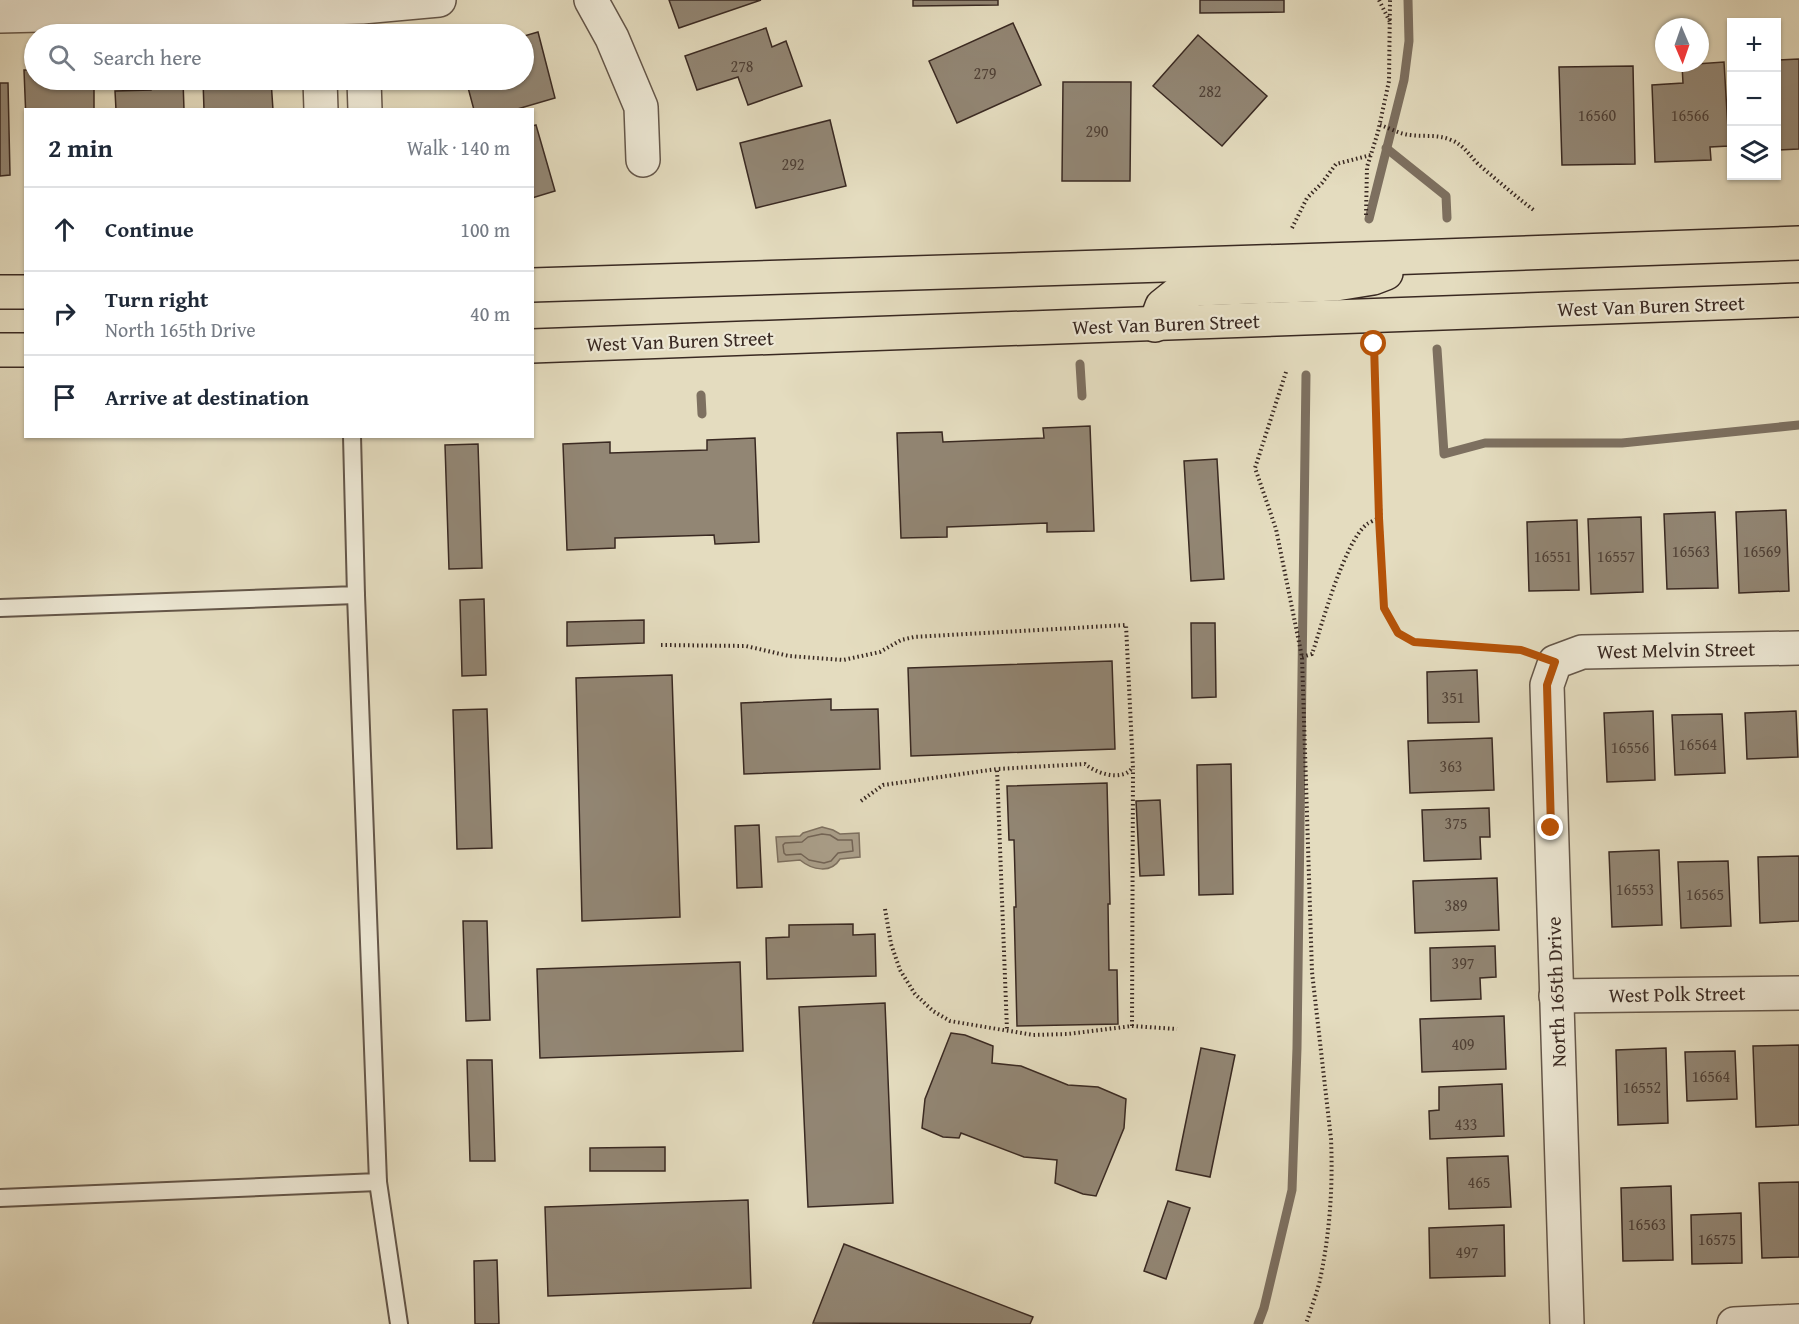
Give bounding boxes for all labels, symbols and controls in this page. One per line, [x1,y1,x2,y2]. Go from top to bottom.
north arrow [1655,18,1709,72]
map controls [1727,18,1781,180]
button: + [1727,18,1781,72]
search box [24,24,534,90]
icon: search [45,41,78,74]
text: Search here [93,41,202,73]
house number: 278 [730,54,754,78]
house number: 279 [973,61,997,85]
button: − [1727,72,1781,126]
house number: 282 [1198,79,1222,103]
house number: 16560 [1578,103,1617,127]
house number: 16566 [1671,103,1710,127]
house number: 290 [1085,119,1109,143]
button: layers [1727,126,1781,180]
text: 2 min [48,128,113,167]
text: Walk · 140 m [407,133,510,162]
house number: 292 [781,152,805,176]
icon: ahead [48,213,81,246]
text: Continue [105,213,194,245]
text: 100 m [460,215,510,244]
text: Turn right [105,283,208,315]
street label: West Van Buren Street [1557,288,1745,323]
icon: right [48,297,81,330]
text: 40 m [470,299,510,328]
street label: West Van Buren Street [1072,306,1260,341]
text: North 165th Drive [105,315,256,344]
street label: West Van Buren Street [586,323,774,358]
route start [1360,330,1386,356]
icon: arrive [48,381,81,414]
text: Arrive at destination [105,381,309,413]
house number: 16563 [1672,539,1710,563]
house number: 16569 [1743,539,1782,563]
house number: 16551 [1534,544,1572,568]
house number: 16557 [1597,544,1636,568]
street label: West Melvin Street [1597,634,1755,665]
house number: 351 [1441,685,1465,709]
house number: 16564 [1679,732,1718,756]
house number: 16556 [1611,735,1650,759]
house number: 363 [1439,754,1463,778]
house number: 375 [1444,811,1468,835]
route end [1537,814,1563,840]
house number: 16553 [1616,877,1654,901]
house number: 16565 [1686,882,1724,906]
house number: 389 [1444,893,1468,917]
street label: North 165th Drive [1538,916,1573,1068]
house number: 397 [1451,951,1475,975]
street label: West Polk Street [1608,978,1746,1009]
house number: 409 [1451,1032,1475,1056]
house number: 16564 [1692,1064,1731,1088]
house number: 16552 [1623,1075,1661,1099]
house number: 433 [1454,1112,1478,1136]
house number: 465 [1467,1170,1491,1194]
house number: 16563 [1628,1212,1666,1236]
house number: 16575 [1698,1227,1736,1251]
house number: 497 [1455,1240,1479,1264]

